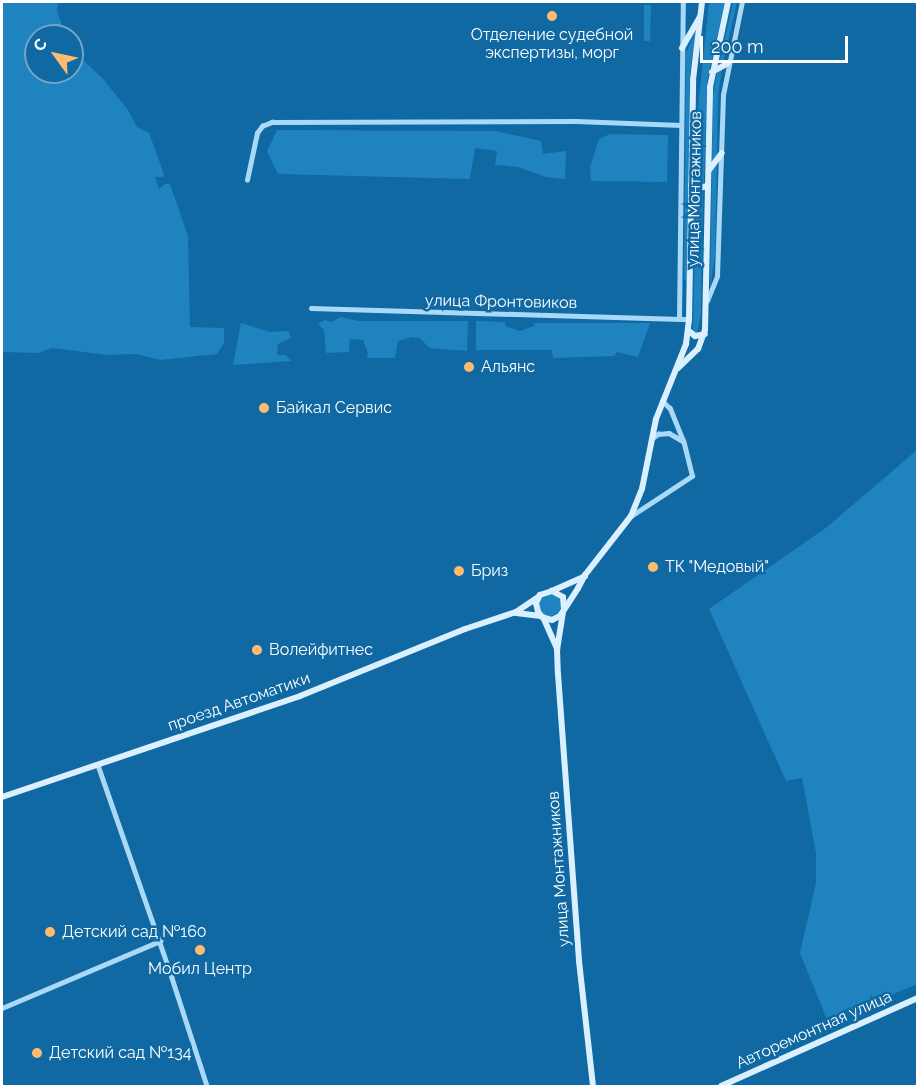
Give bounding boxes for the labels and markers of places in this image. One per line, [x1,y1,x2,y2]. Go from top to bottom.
marker: Отделение судебной экспертизы, морг [545,9,559,23]
place label: Отделение судебной экспертизы, морг [471,25,633,63]
place label: Альянс [481,357,535,377]
marker: Альянс [462,360,476,374]
place label: Байкал Сервис [276,398,392,418]
marker: Байкал Сервис [257,401,271,415]
place label: ТК "Медовый" [665,557,769,577]
marker: ТК "Медовый" [646,560,660,574]
place label: Бриз [471,561,508,581]
marker: Бриз [452,564,466,578]
place label: Волейфитнес [269,640,373,660]
marker: Волейфитнес [250,643,264,657]
place label: Детский сад №160 [62,922,207,942]
marker: Детский сад №160 [43,925,57,939]
marker: Мобил Центр [193,943,207,957]
place label: Мобил Центр [148,959,252,979]
place label: Детский сад №134 [49,1043,191,1063]
marker: Детский сад №134 [30,1046,44,1060]

